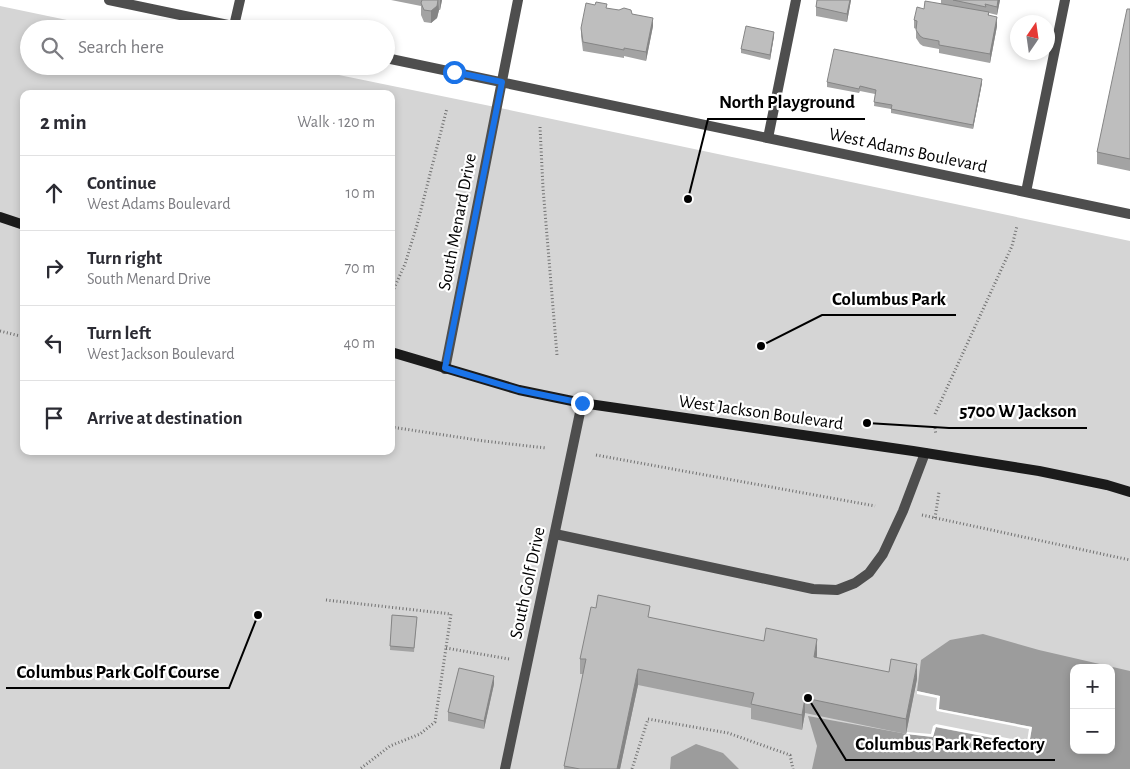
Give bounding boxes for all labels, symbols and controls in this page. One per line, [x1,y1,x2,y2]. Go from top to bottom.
north arrow [1010,15,1055,60]
search box [20,20,395,75]
icon: search [38,34,66,62]
text: Search here [78,38,164,57]
route start [443,61,466,84]
callout: North Playground [708,85,865,119]
text: North Playground [719,93,855,112]
text: 2 min [40,112,87,133]
text: Walk · 120 m [297,114,375,130]
street label: West Adams Boulevard [827,125,989,177]
street label: South Menard Drive [436,152,480,292]
text: Continue [87,174,156,193]
icon: ahead [40,179,68,207]
text: 10 m [346,185,375,201]
text: West Adams Boulevard [87,196,230,212]
text: Turn right [87,249,162,268]
icon: right [40,254,68,282]
text: 70 m [344,260,375,276]
text: South Menard Drive [87,271,211,287]
callout: Columbus Park [822,281,956,315]
text: Columbus Park [832,290,947,309]
text: Turn left [87,324,151,343]
icon: left [40,329,68,357]
text: 40 m [343,335,375,351]
text: West Jackson Boulevard [87,346,235,362]
route end [571,392,594,415]
street label: West Jackson Boulevard [678,393,844,433]
callout: 5700 W Jackson [949,394,1087,428]
text: 5700 W Jackson [959,402,1077,421]
icon: arrive [40,404,68,432]
text: Arrive at destination [87,409,243,428]
street label: South Golf Drive [507,525,549,641]
callout: Columbus Park Golf Course [6,654,229,688]
text: Columbus Park Golf Course [16,663,220,682]
map controls [1070,664,1115,754]
button: + [1070,664,1115,709]
button: − [1070,709,1115,754]
callout: Columbus Park Refectory [846,726,1055,760]
text: Columbus Park Refectory [855,735,1045,754]

